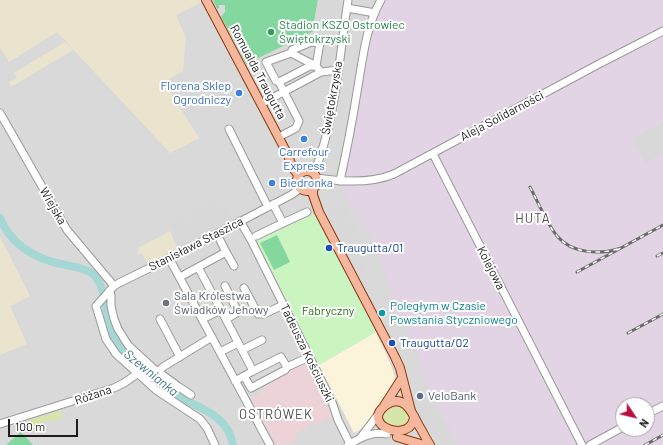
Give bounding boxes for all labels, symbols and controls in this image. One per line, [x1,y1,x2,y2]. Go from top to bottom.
place label: Stadion KSZO Ostrowiec Świętokrzyski [279,18,405,46]
street label: Romualda Traugutta [227,22,289,122]
marker: Stadion KSZO Ostrowiec Świętokrzyski [266,27,276,37]
street label: Świętokrzyska [318,60,346,136]
place label: Florena Sklep Ogrodniczy [160,79,231,107]
marker: Florena Sklep Ogrodniczy [234,88,244,98]
street label: Aleja Solidarności [458,88,546,144]
marker: Carrefour Express [299,134,309,144]
place label: Carrefour Express [279,145,329,173]
place label: Biedronka [280,176,333,190]
marker: Biedronka [267,178,277,188]
street label: Wiejska [37,185,69,227]
district label: HUTA [515,211,551,227]
street label: Stanisława Staszica [146,214,246,274]
place label: Traugutta/01 [337,241,403,255]
marker: Traugutta/01 [324,243,334,253]
street label: Kolejowa [474,244,508,292]
place label: Sala Królestwa Świadków Jehowy [174,289,269,317]
marker: Sala Królestwa Świadków Jehowy [161,298,171,308]
place label: Poległym w Czasie Powstania Styczniowego [390,299,518,327]
street label: Tadeusza Kościuszki [277,302,337,404]
park label: Fabryczny [302,304,354,318]
marker: Poległym w Czasie Powstania Styczniowego [377,308,387,318]
place label: Traugutta/02 [400,336,469,350]
marker: Traugutta/02 [387,338,397,348]
water label: Szewnianka [121,346,181,400]
street label: Różana [73,382,113,408]
place label: VeloBank [428,389,476,403]
marker: VeloBank [415,391,425,401]
north arrow [615,397,655,437]
district label: OSTRÓWEK [239,407,313,423]
scale bar [10,411,80,437]
text: N [637,417,652,430]
text: 100 m [15,419,45,433]

